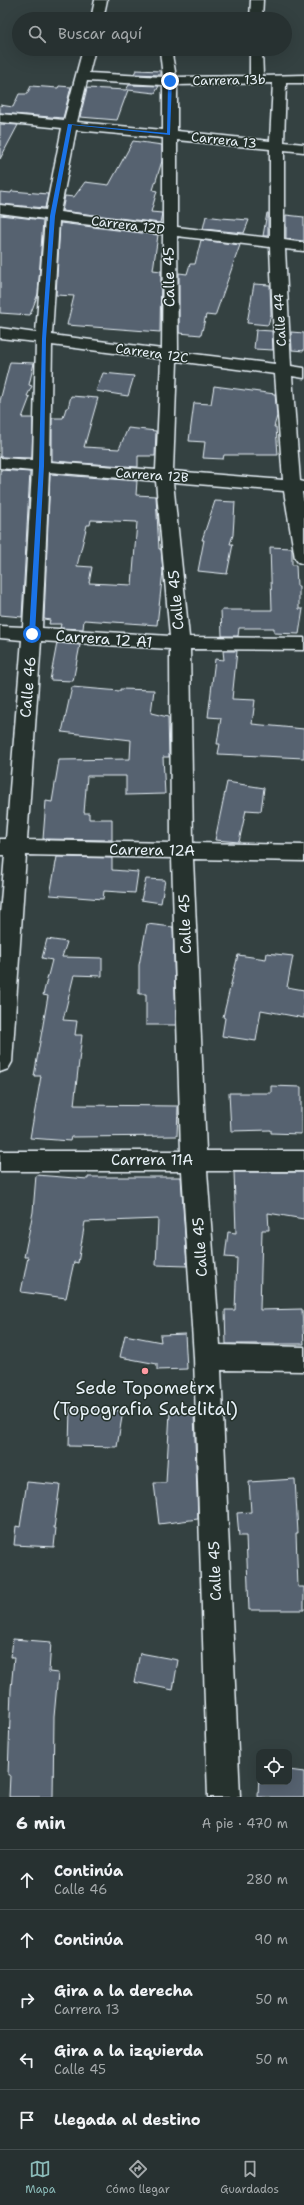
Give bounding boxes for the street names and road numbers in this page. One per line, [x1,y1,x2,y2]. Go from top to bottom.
street label: Carrera 13b [192,71,266,89]
street label: Carrera 13 [190,128,258,152]
street label: Carrera 12D [90,212,166,238]
street label: Calle 45 [158,247,180,307]
street label: Calle 44 [270,293,290,347]
street label: Carrera 12C [115,339,189,367]
street label: Carrera 12B [115,464,189,486]
street label: Calle 45 [163,569,189,631]
street label: Carrera 12 A1 [55,626,153,652]
street label: Calle 46 [15,656,41,718]
street label: Carrera 12A [109,839,195,861]
street label: Calle 45 [174,894,196,954]
street label: Carrera 11A [111,1150,193,1170]
street label: Calle 45 [188,1216,212,1278]
street label: Calle 45 [204,1541,226,1601]

